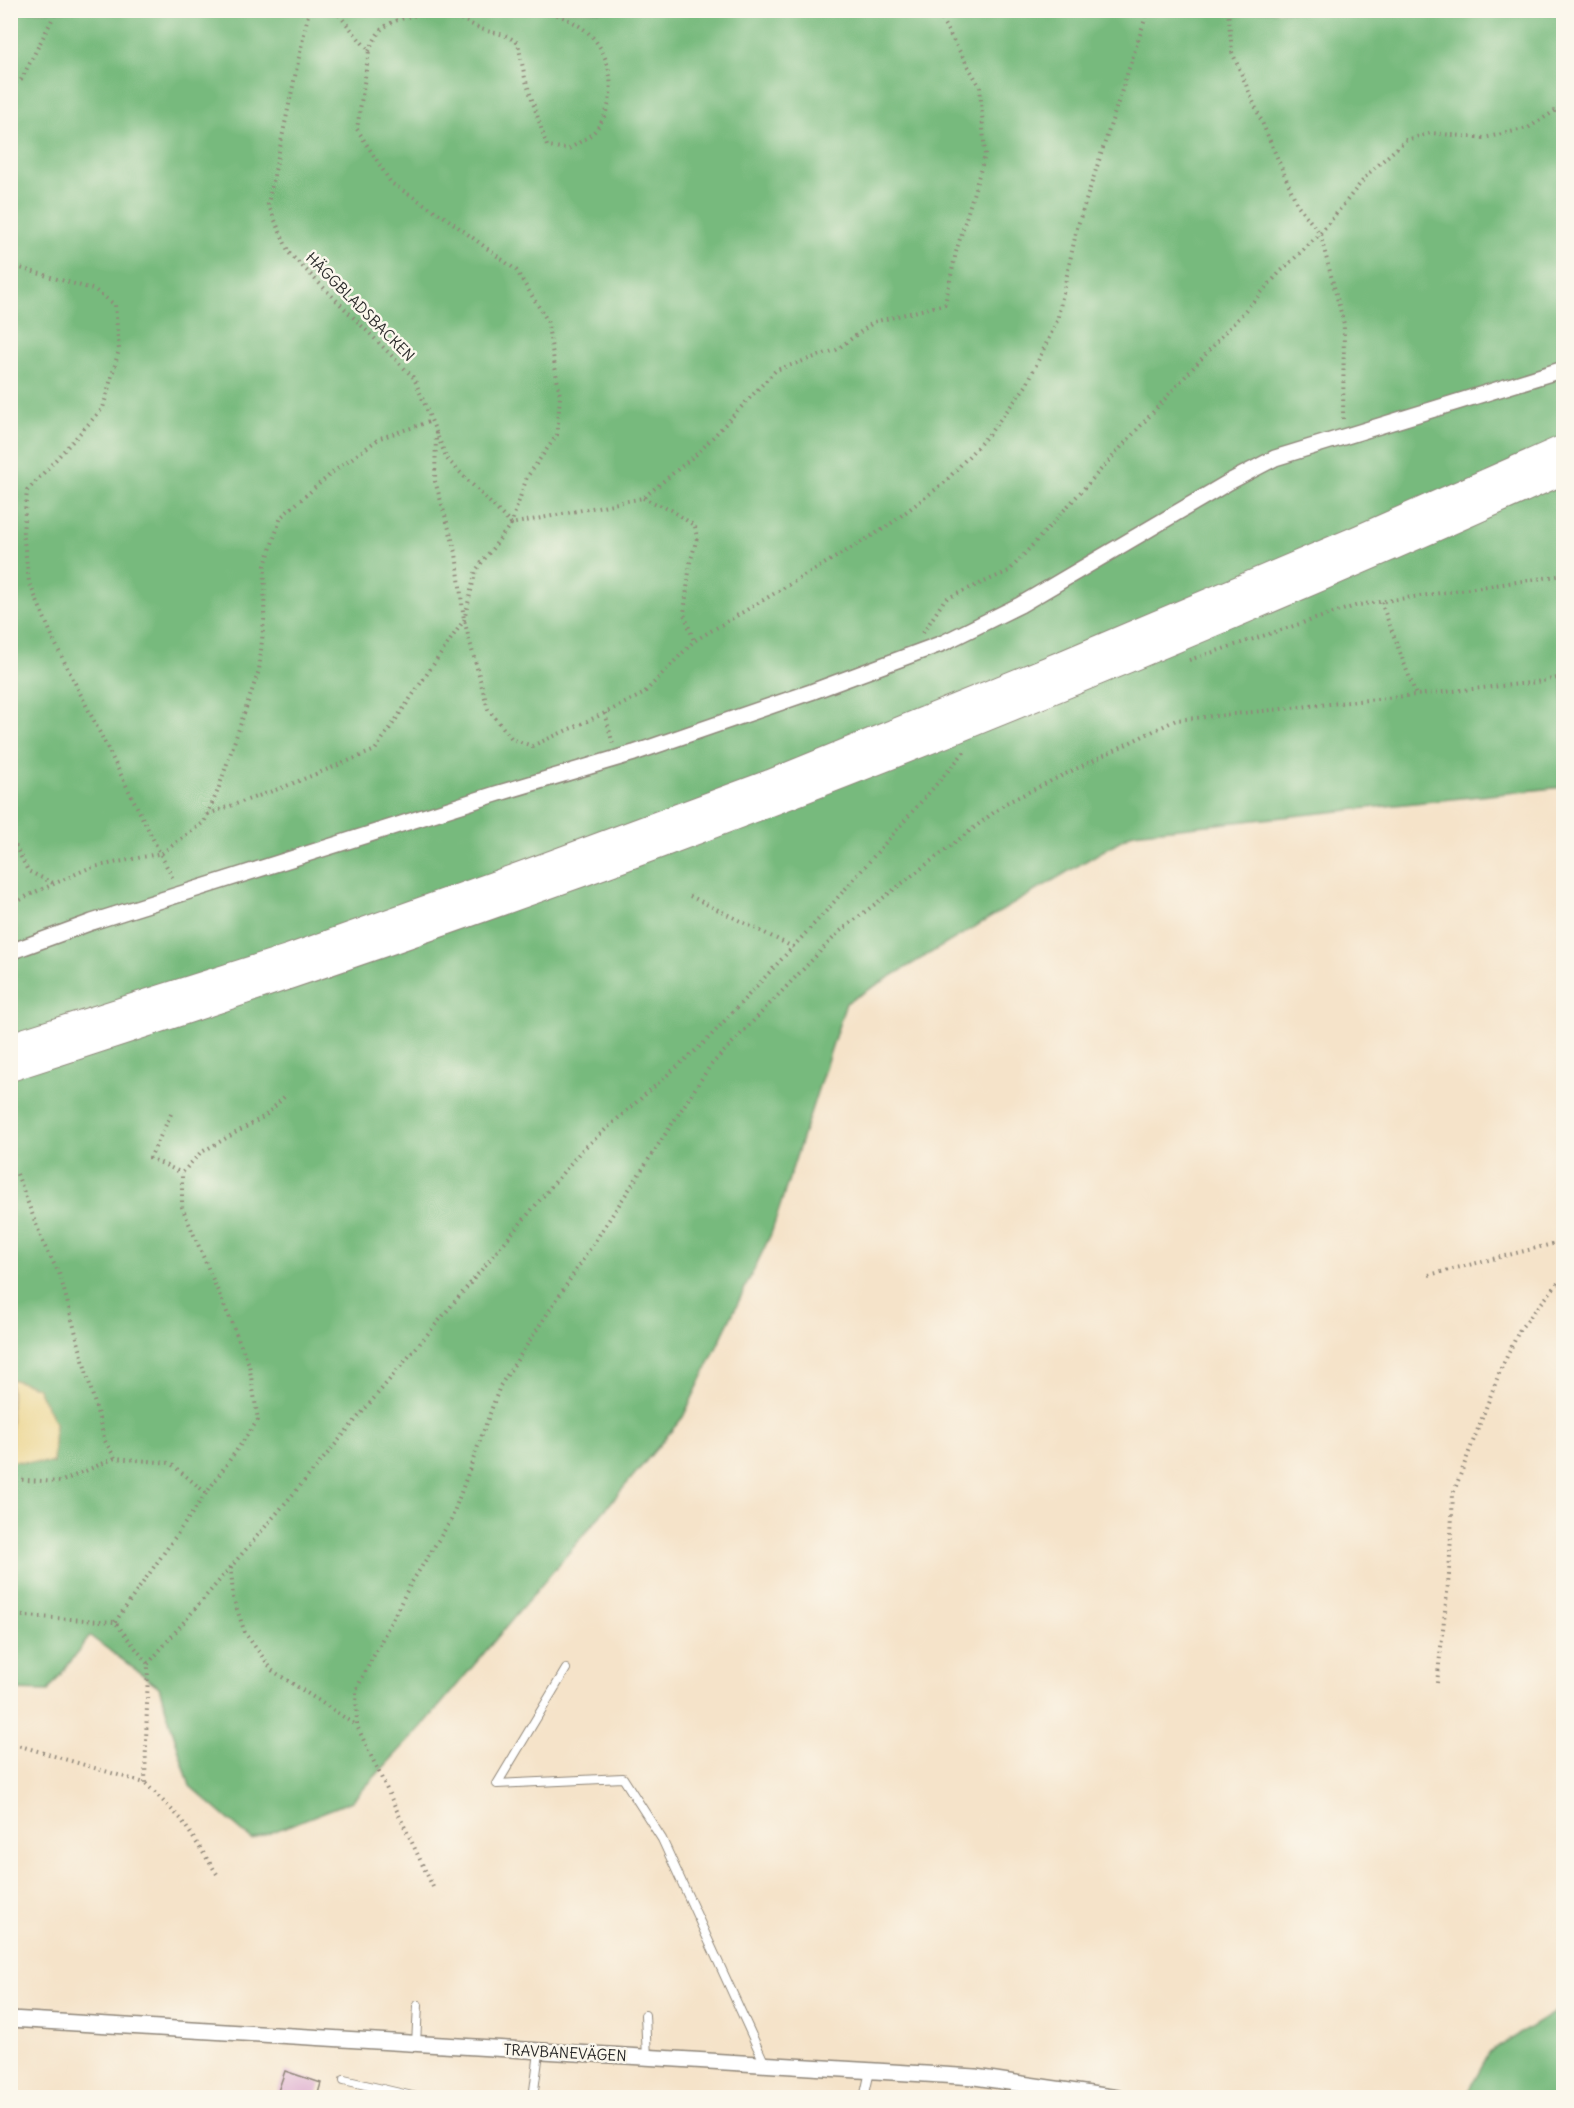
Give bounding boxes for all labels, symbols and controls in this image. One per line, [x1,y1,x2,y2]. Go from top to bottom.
street label: HÄGGBLADSBACKEN [302,248,419,365]
street label: TRAVBANEVÄGEN [503,2040,627,2065]

